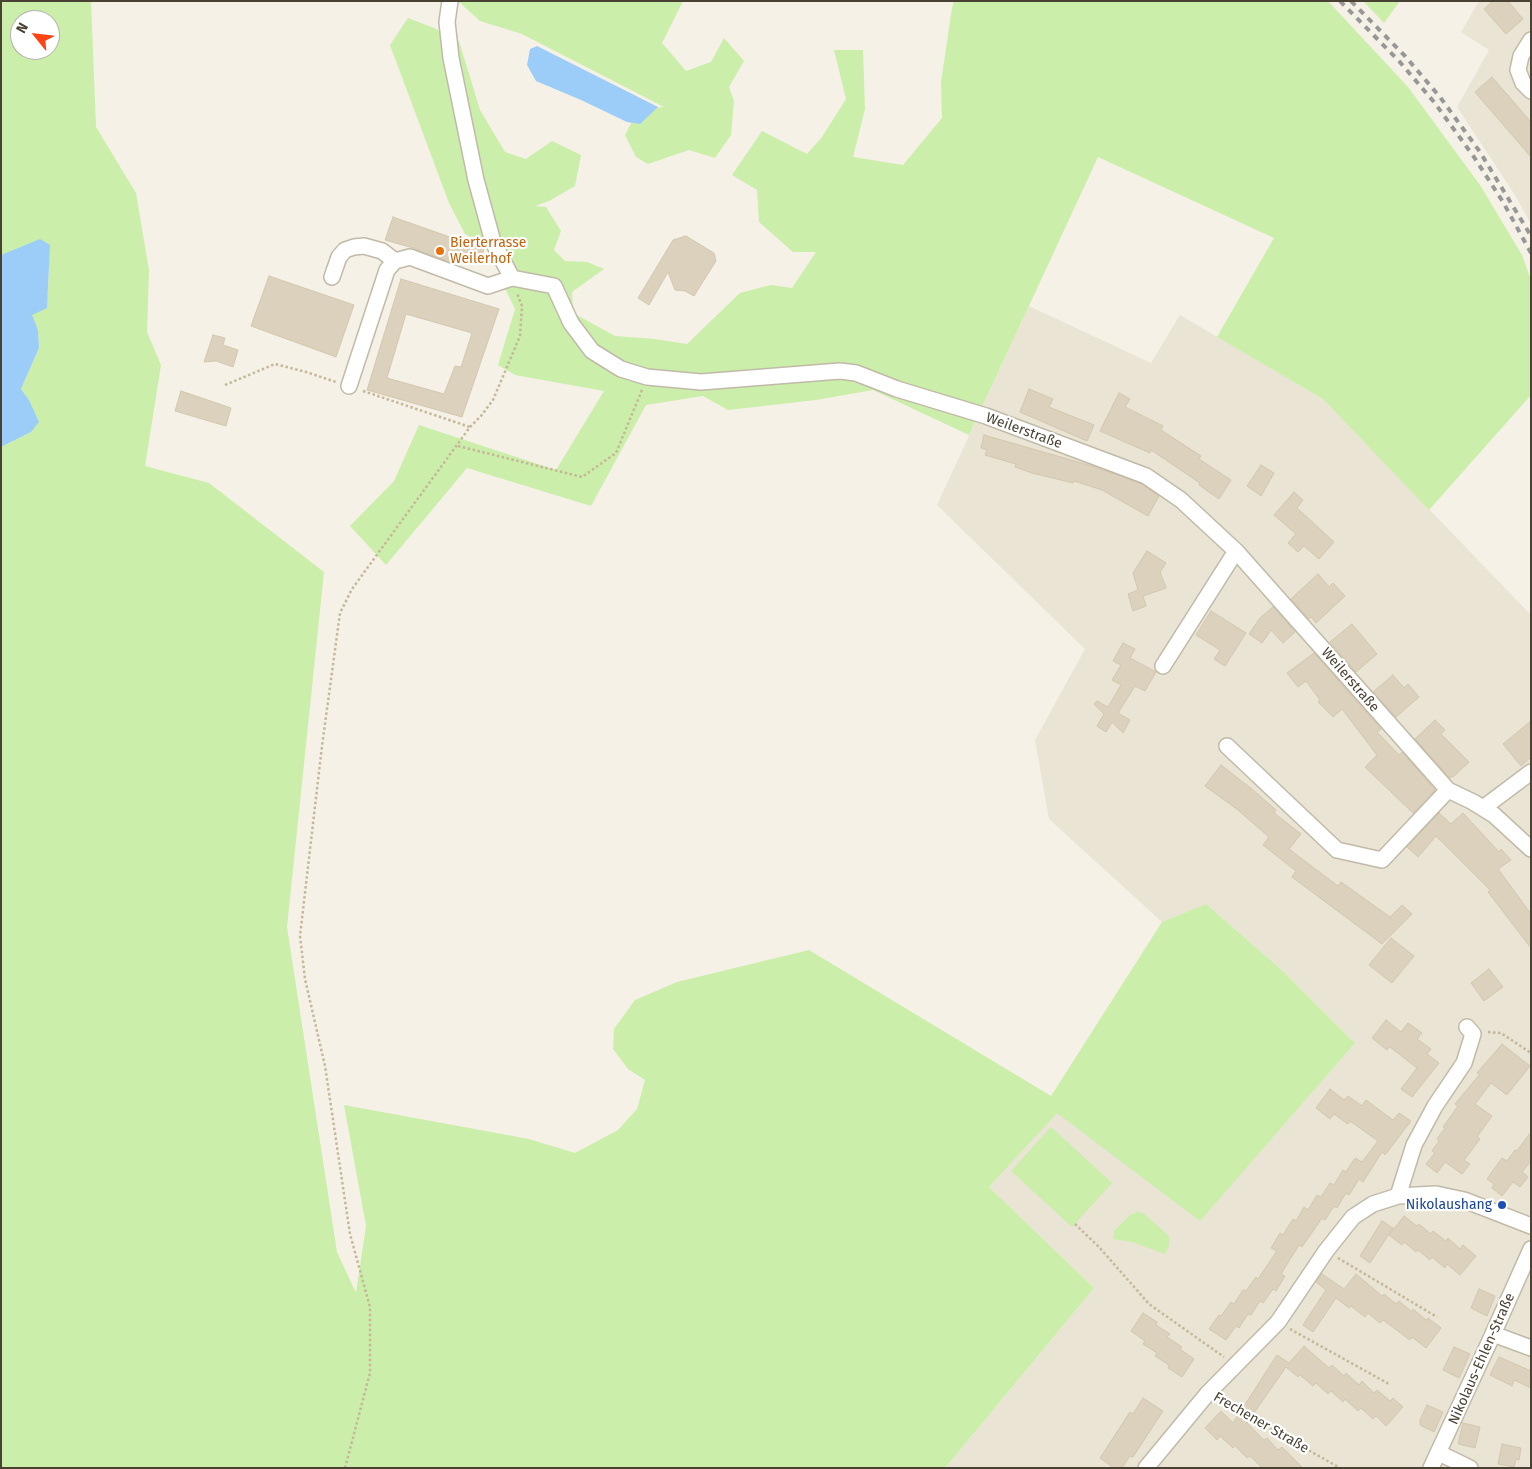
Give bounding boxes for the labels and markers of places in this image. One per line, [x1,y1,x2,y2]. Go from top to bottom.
place label: Bierterrasse Weilerhof [450,235,526,268]
marker: Bierterrasse Weilerhof [434,245,446,257]
place label: Nikolaushang [1406,1197,1492,1213]
marker: Nikolaushang [1496,1199,1508,1211]

